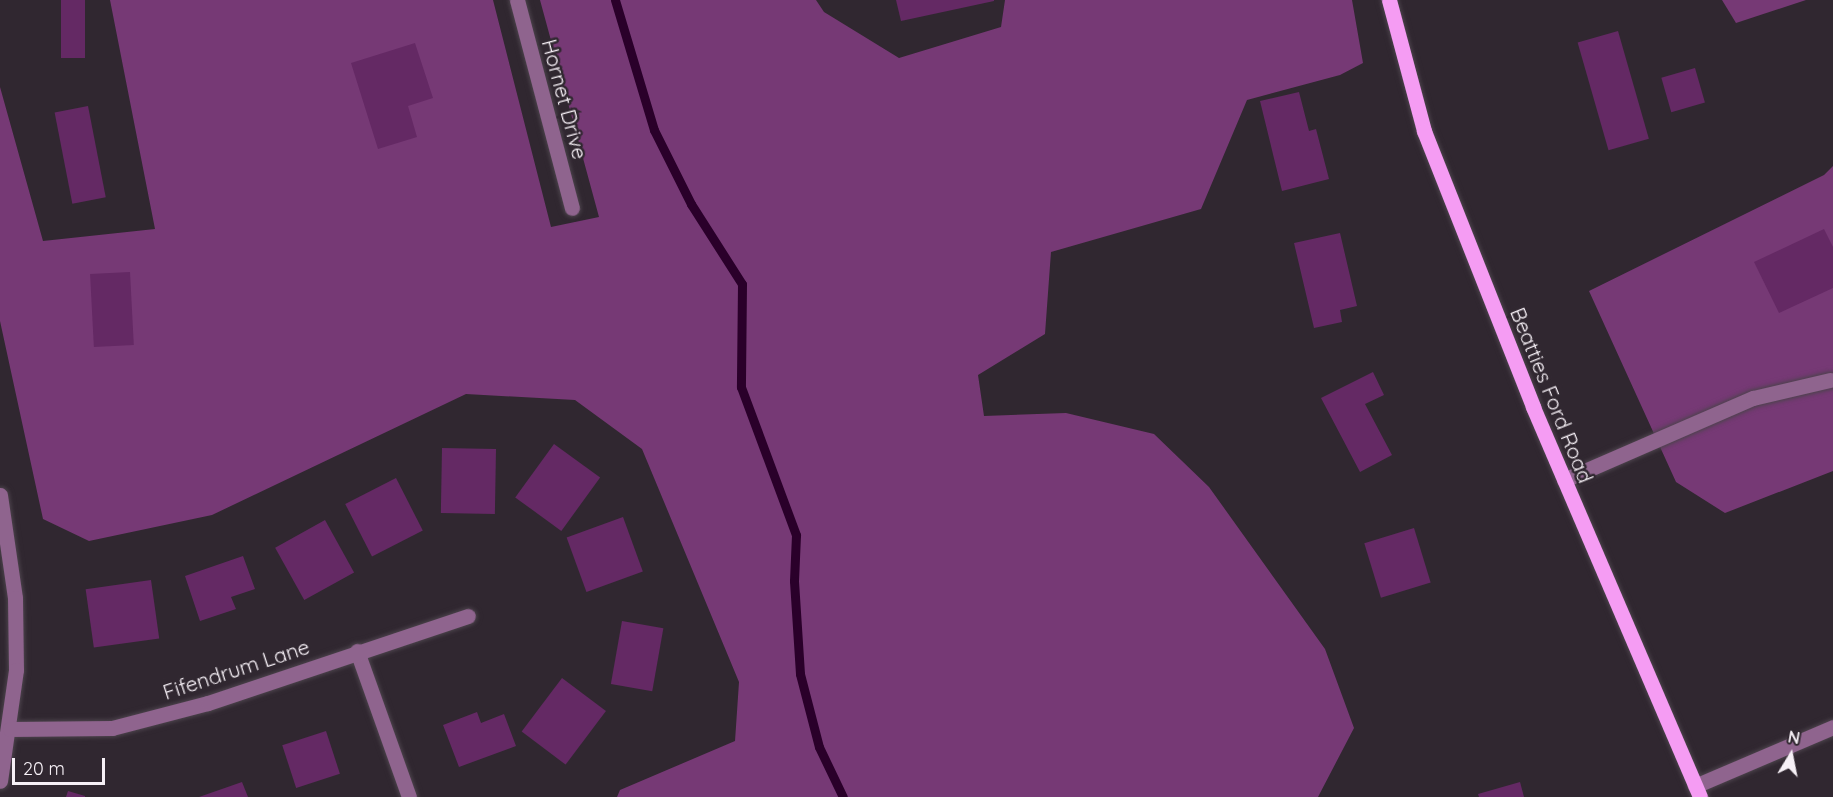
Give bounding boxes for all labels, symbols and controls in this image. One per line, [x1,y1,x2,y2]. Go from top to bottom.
street label: Hornet Drive [537,36,593,162]
street label: Beatties Ford Road [1505,304,1599,486]
street label: Fifendrum Lane [159,633,313,705]
north arrow [1761,725,1821,785]
text: N [1787,726,1802,748]
scale bar [15,746,108,784]
text: 20 m [23,757,65,780]

